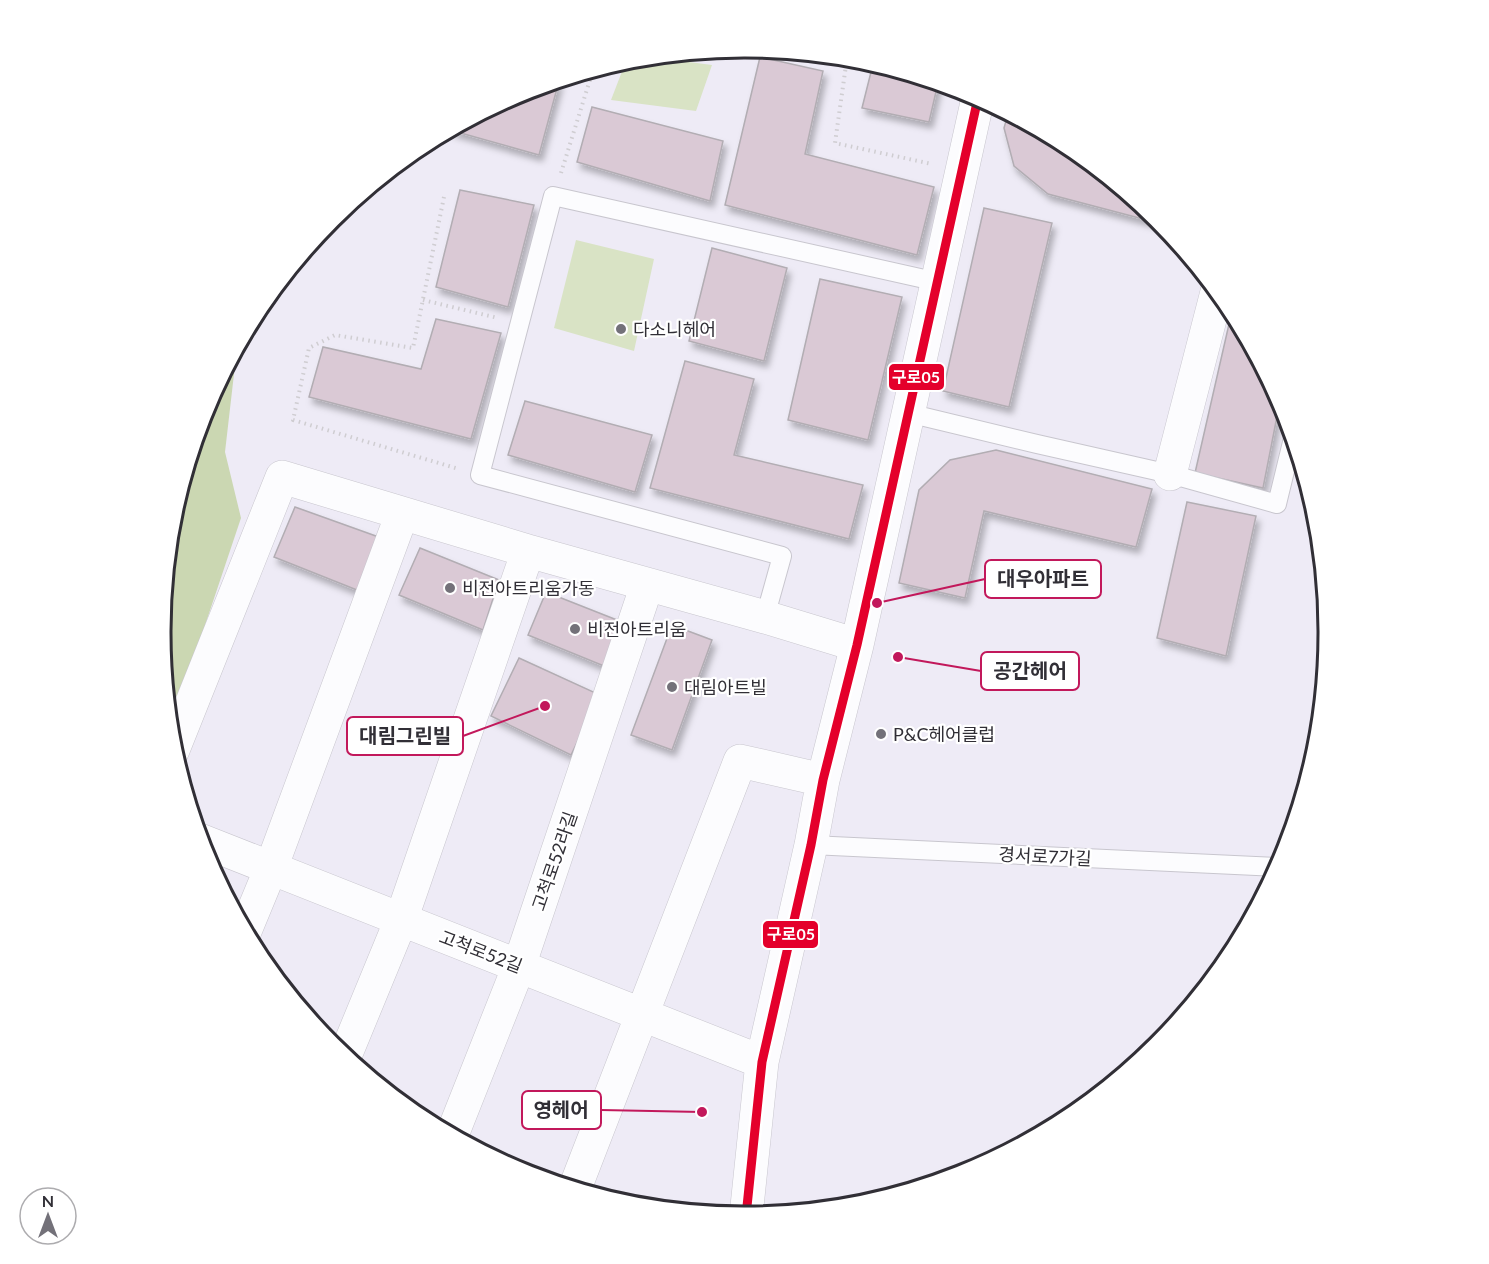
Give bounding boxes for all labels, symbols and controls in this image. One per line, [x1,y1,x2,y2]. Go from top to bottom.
place label: 다소니헤어 [633,318,716,340]
marker: 다소니헤어 [614,322,628,336]
line badge: 구로05 [888,363,945,391]
text: 구로05 [892,367,940,386]
callout: 대우아파트 [985,560,1101,598]
text: 대우아파트 [997,566,1089,590]
place label: 비전아트리움가동 [462,577,594,599]
marker: 비전아트리움가동 [443,581,457,595]
place label: 비전아트리움 [587,618,686,640]
marker: 비전아트리움 [568,622,582,636]
callout: 공간헤어 [981,652,1079,690]
text: 공간헤어 [993,658,1067,682]
place label: 대림아트빌 [684,676,767,698]
marker: 대림아트빌 [665,680,679,694]
callout: 대림그린빌 [347,717,463,755]
text: 대림그린빌 [359,723,451,747]
place label: P&C헤어클럽 [893,723,995,745]
marker: P&C헤어클럽 [874,727,888,741]
street label: 고척로52라길 [527,808,581,914]
street label: 경서로7가길 [998,843,1092,869]
line badge: 구로05 [762,920,819,949]
text: 구로05 [767,924,815,943]
street label: 고척로52길 [436,925,526,977]
callout: 영헤어 [522,1091,601,1129]
text: 영헤어 [533,1097,589,1121]
north arrow [18,1186,78,1246]
text: N [42,1191,54,1210]

